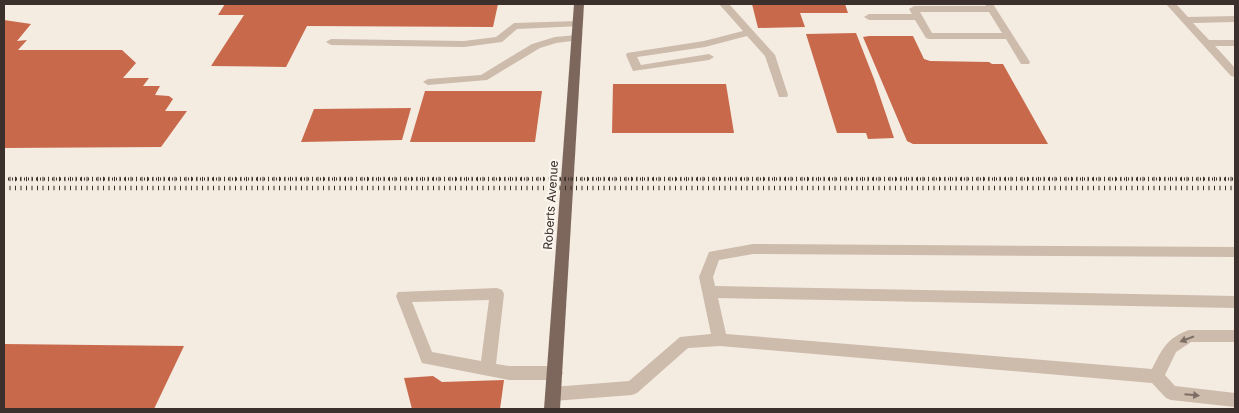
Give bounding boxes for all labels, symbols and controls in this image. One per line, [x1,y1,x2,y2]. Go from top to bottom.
street label: Roberts Avenue [540,160,561,250]
one-way arrow [1179,335,1194,343]
one-way arrow [1184,392,1200,400]

